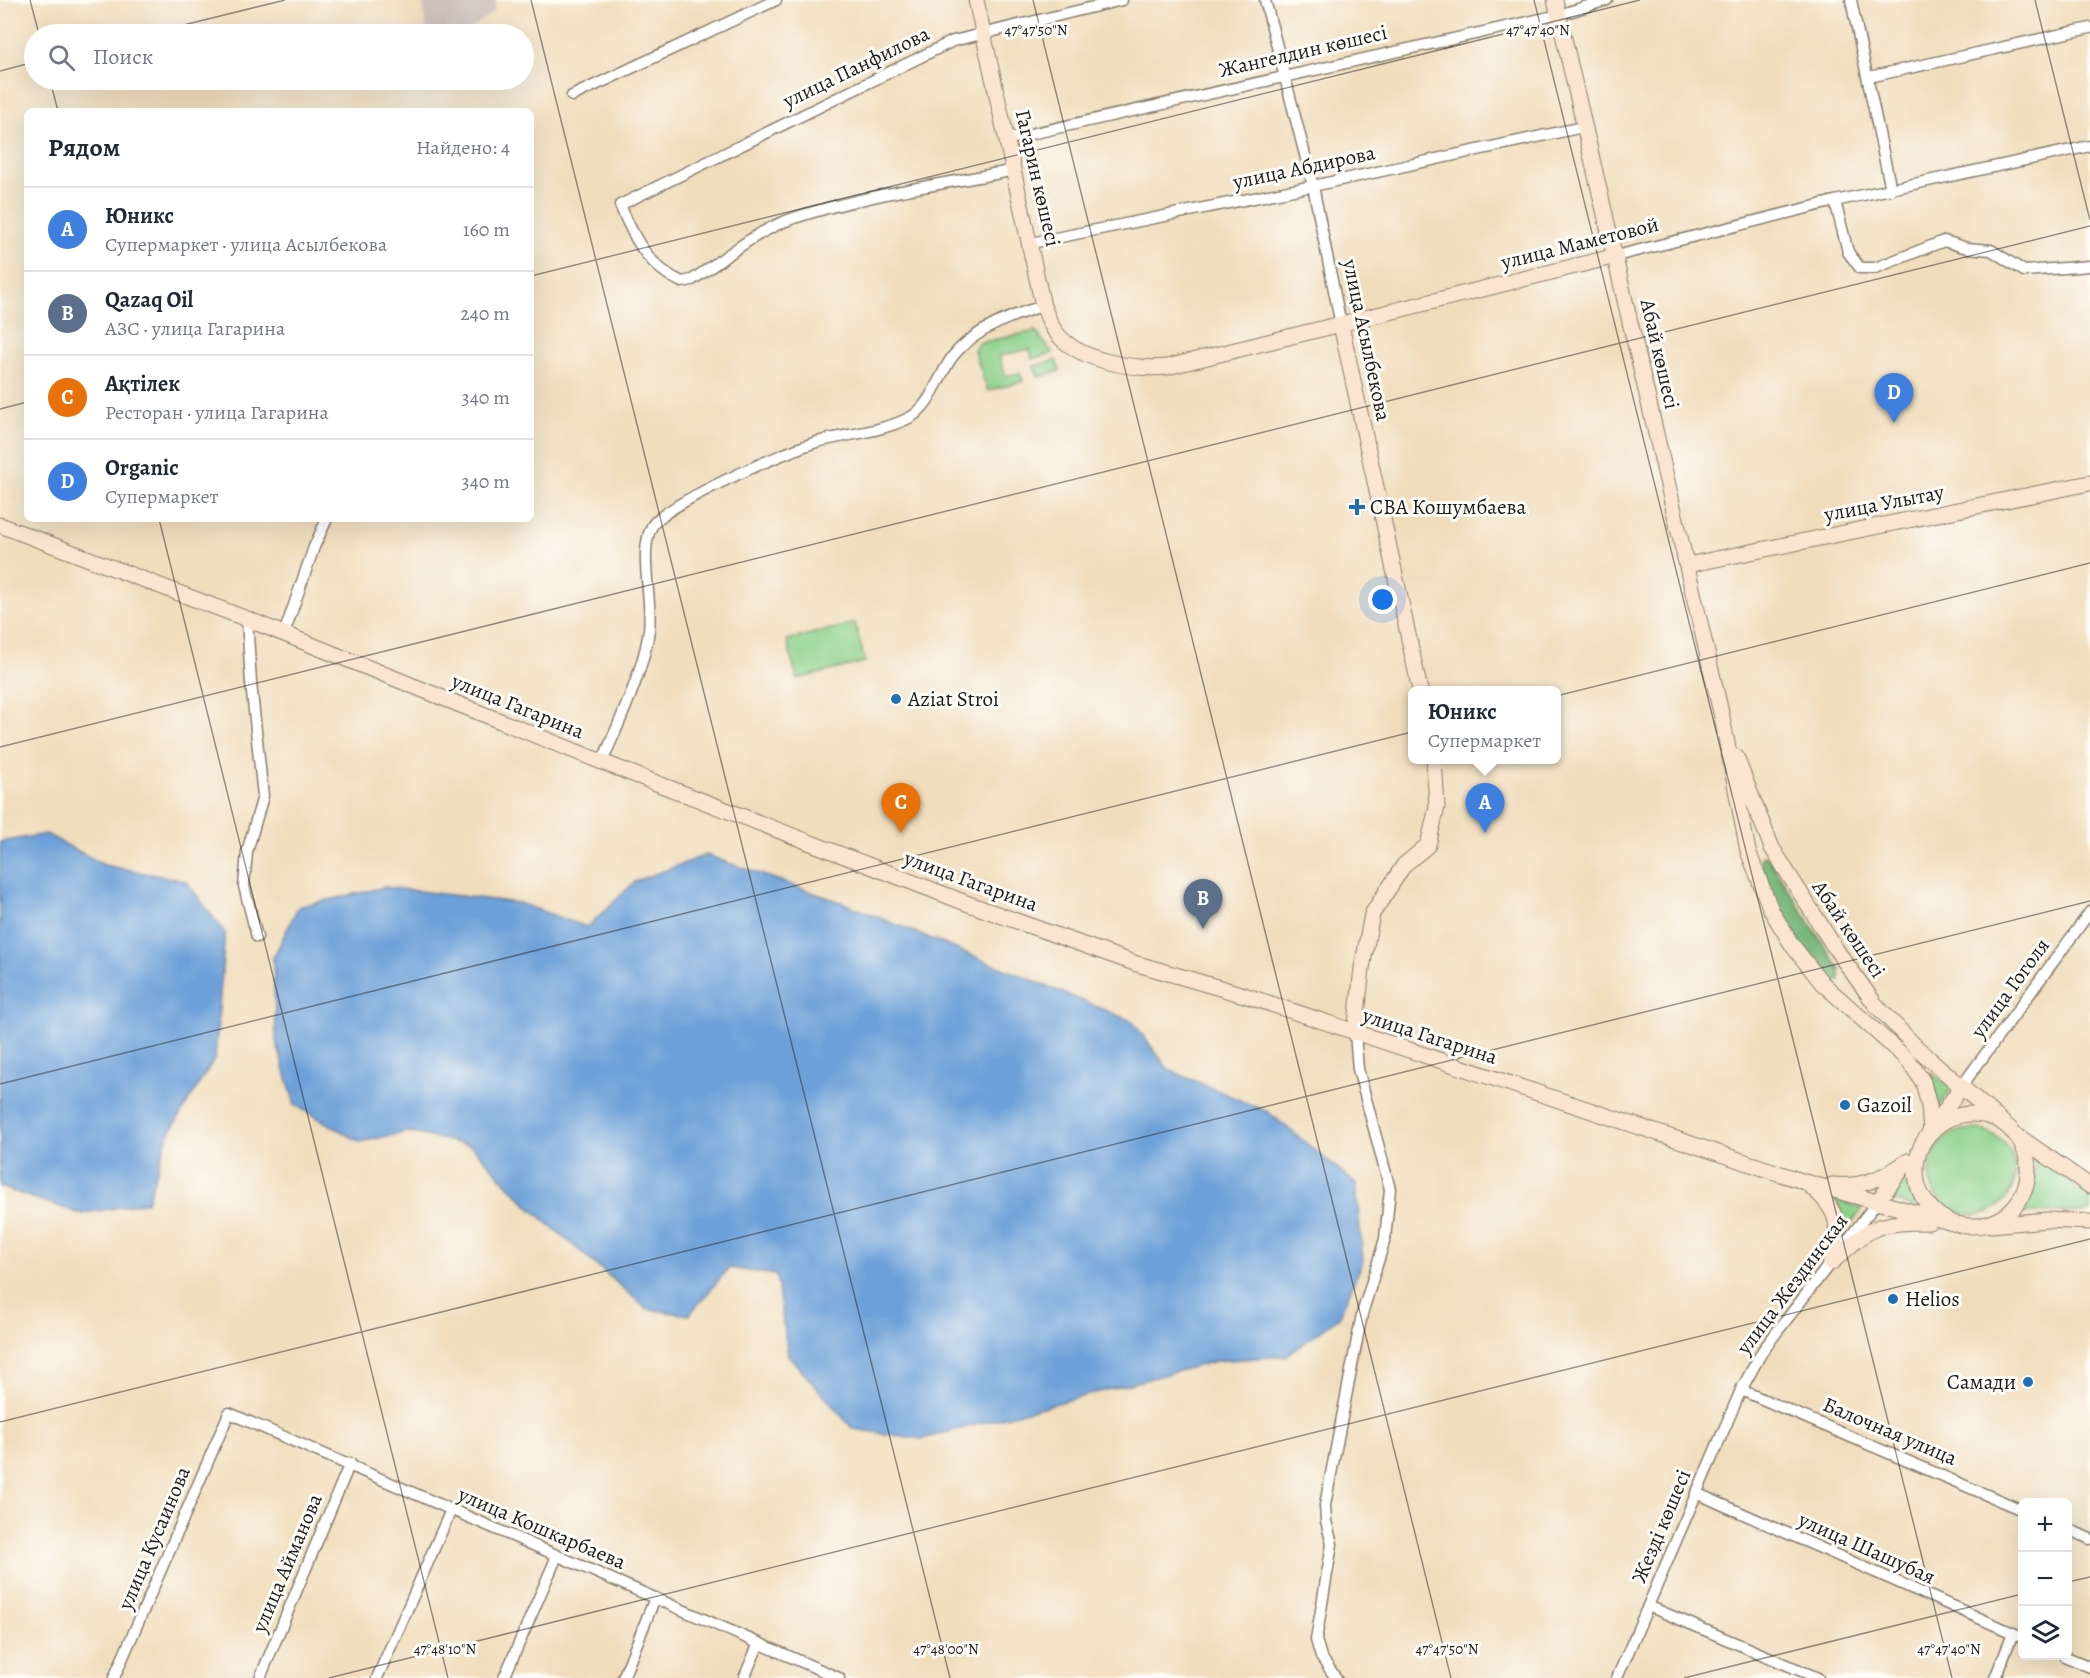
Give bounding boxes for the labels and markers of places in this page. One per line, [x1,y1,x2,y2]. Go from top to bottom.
pin: D [1874,374,1914,423]
place label: СВА Кошумбаева [1370,493,1527,521]
marker: СВА Кошумбаева [1348,498,1366,516]
place label: Aziat Stroi [907,685,999,713]
marker: Aziat Stroi [889,692,903,706]
pin: C [882,784,920,833]
pin: A [1466,784,1504,833]
pin: B [1184,880,1222,929]
place label: Gazoil [1857,1091,1912,1119]
marker: Gazoil [1838,1098,1852,1112]
place label: Helios [1905,1285,1960,1313]
marker: Helios [1886,1292,1900,1306]
place label: Самади [1947,1368,2016,1396]
marker: Самади [2021,1375,2035,1389]

